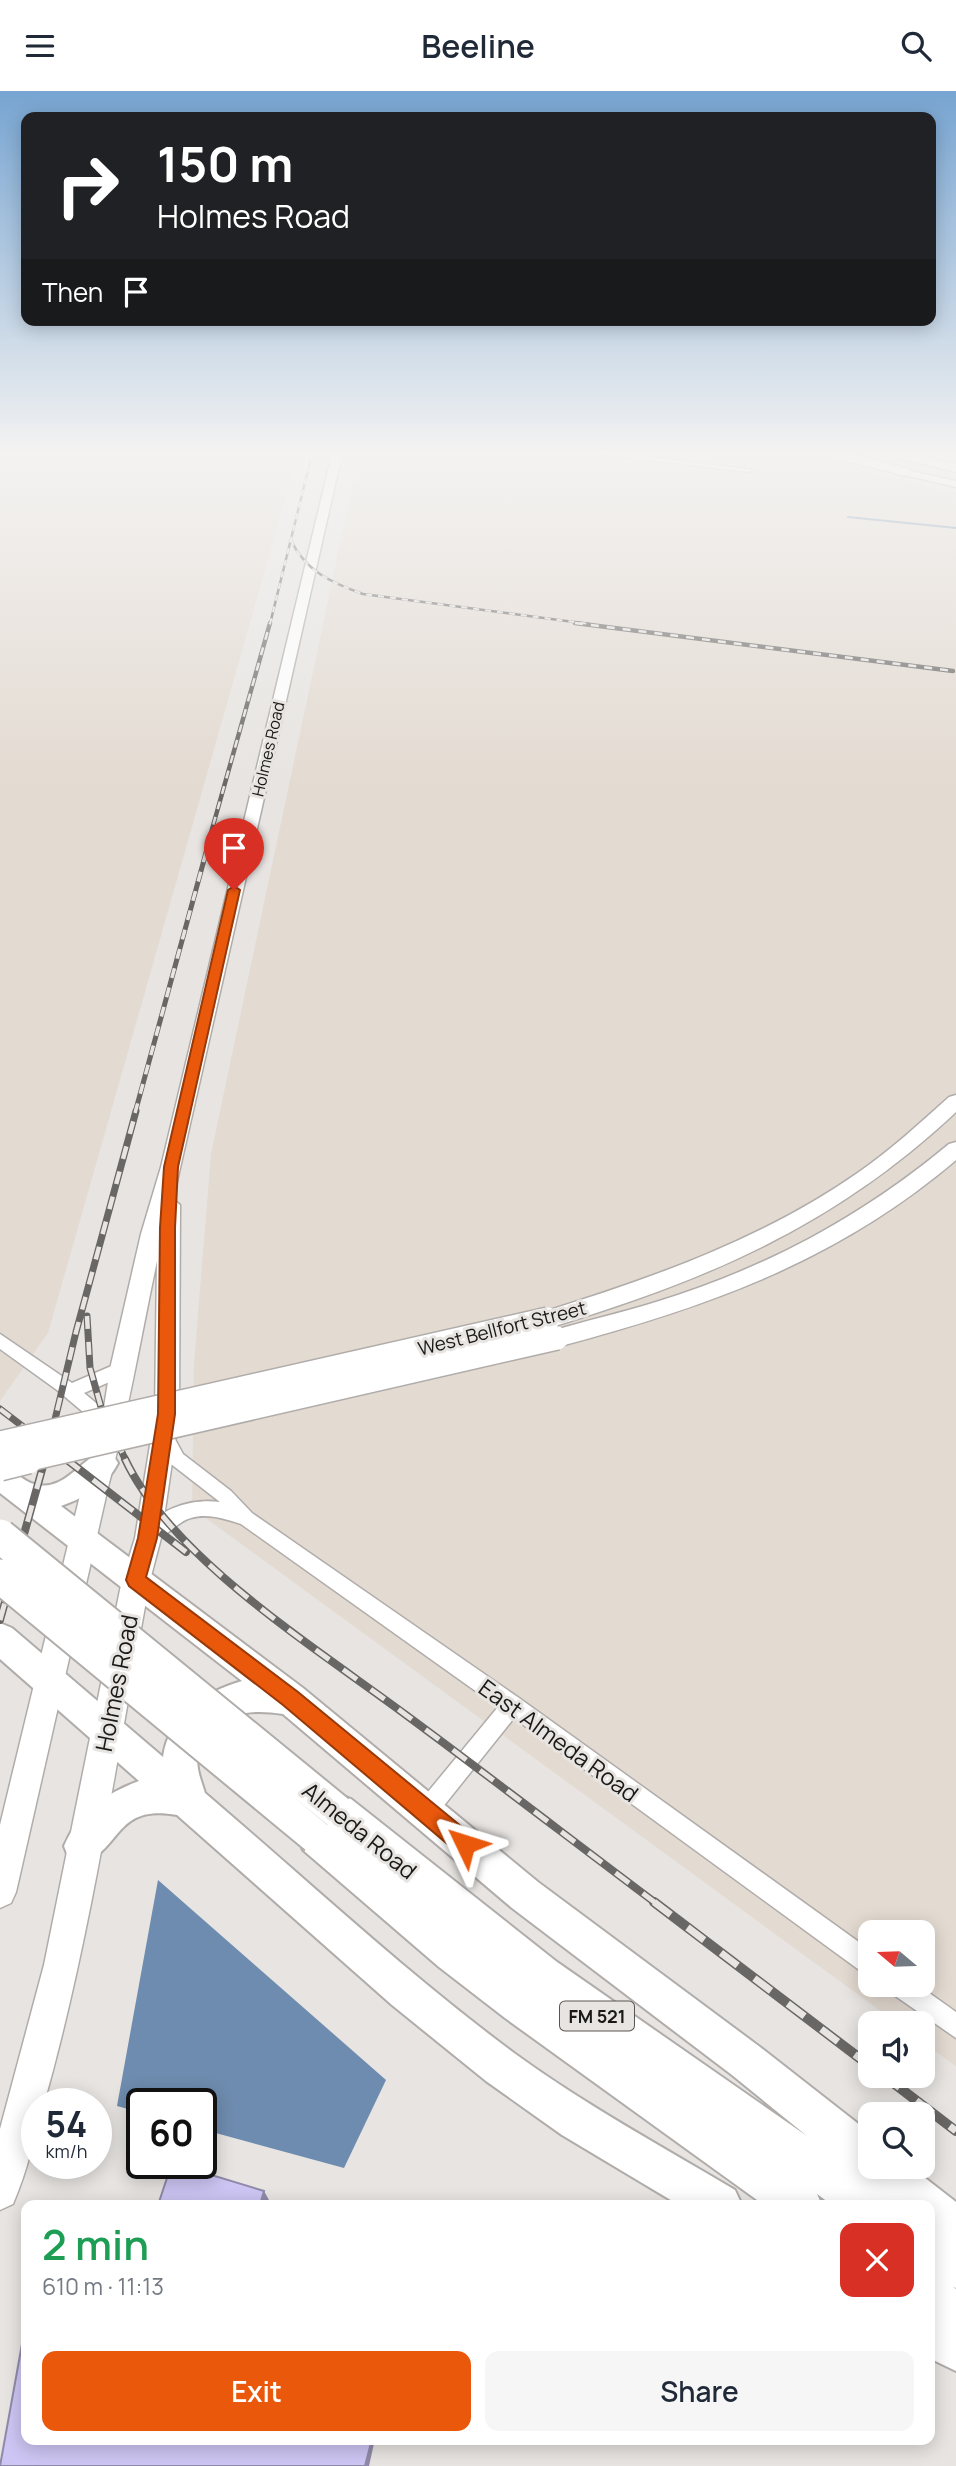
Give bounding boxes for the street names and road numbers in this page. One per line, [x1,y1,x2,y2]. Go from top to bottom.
street label: Holmes Road [246,699,290,799]
street label: West Bellfort Street [415,1295,589,1361]
street label: Holmes Road [87,1612,145,1754]
street label: East Almeda Road [473,1671,645,1809]
street label: Almeda Road [296,1774,424,1886]
road number: FM 521 [560,2001,634,2031]

